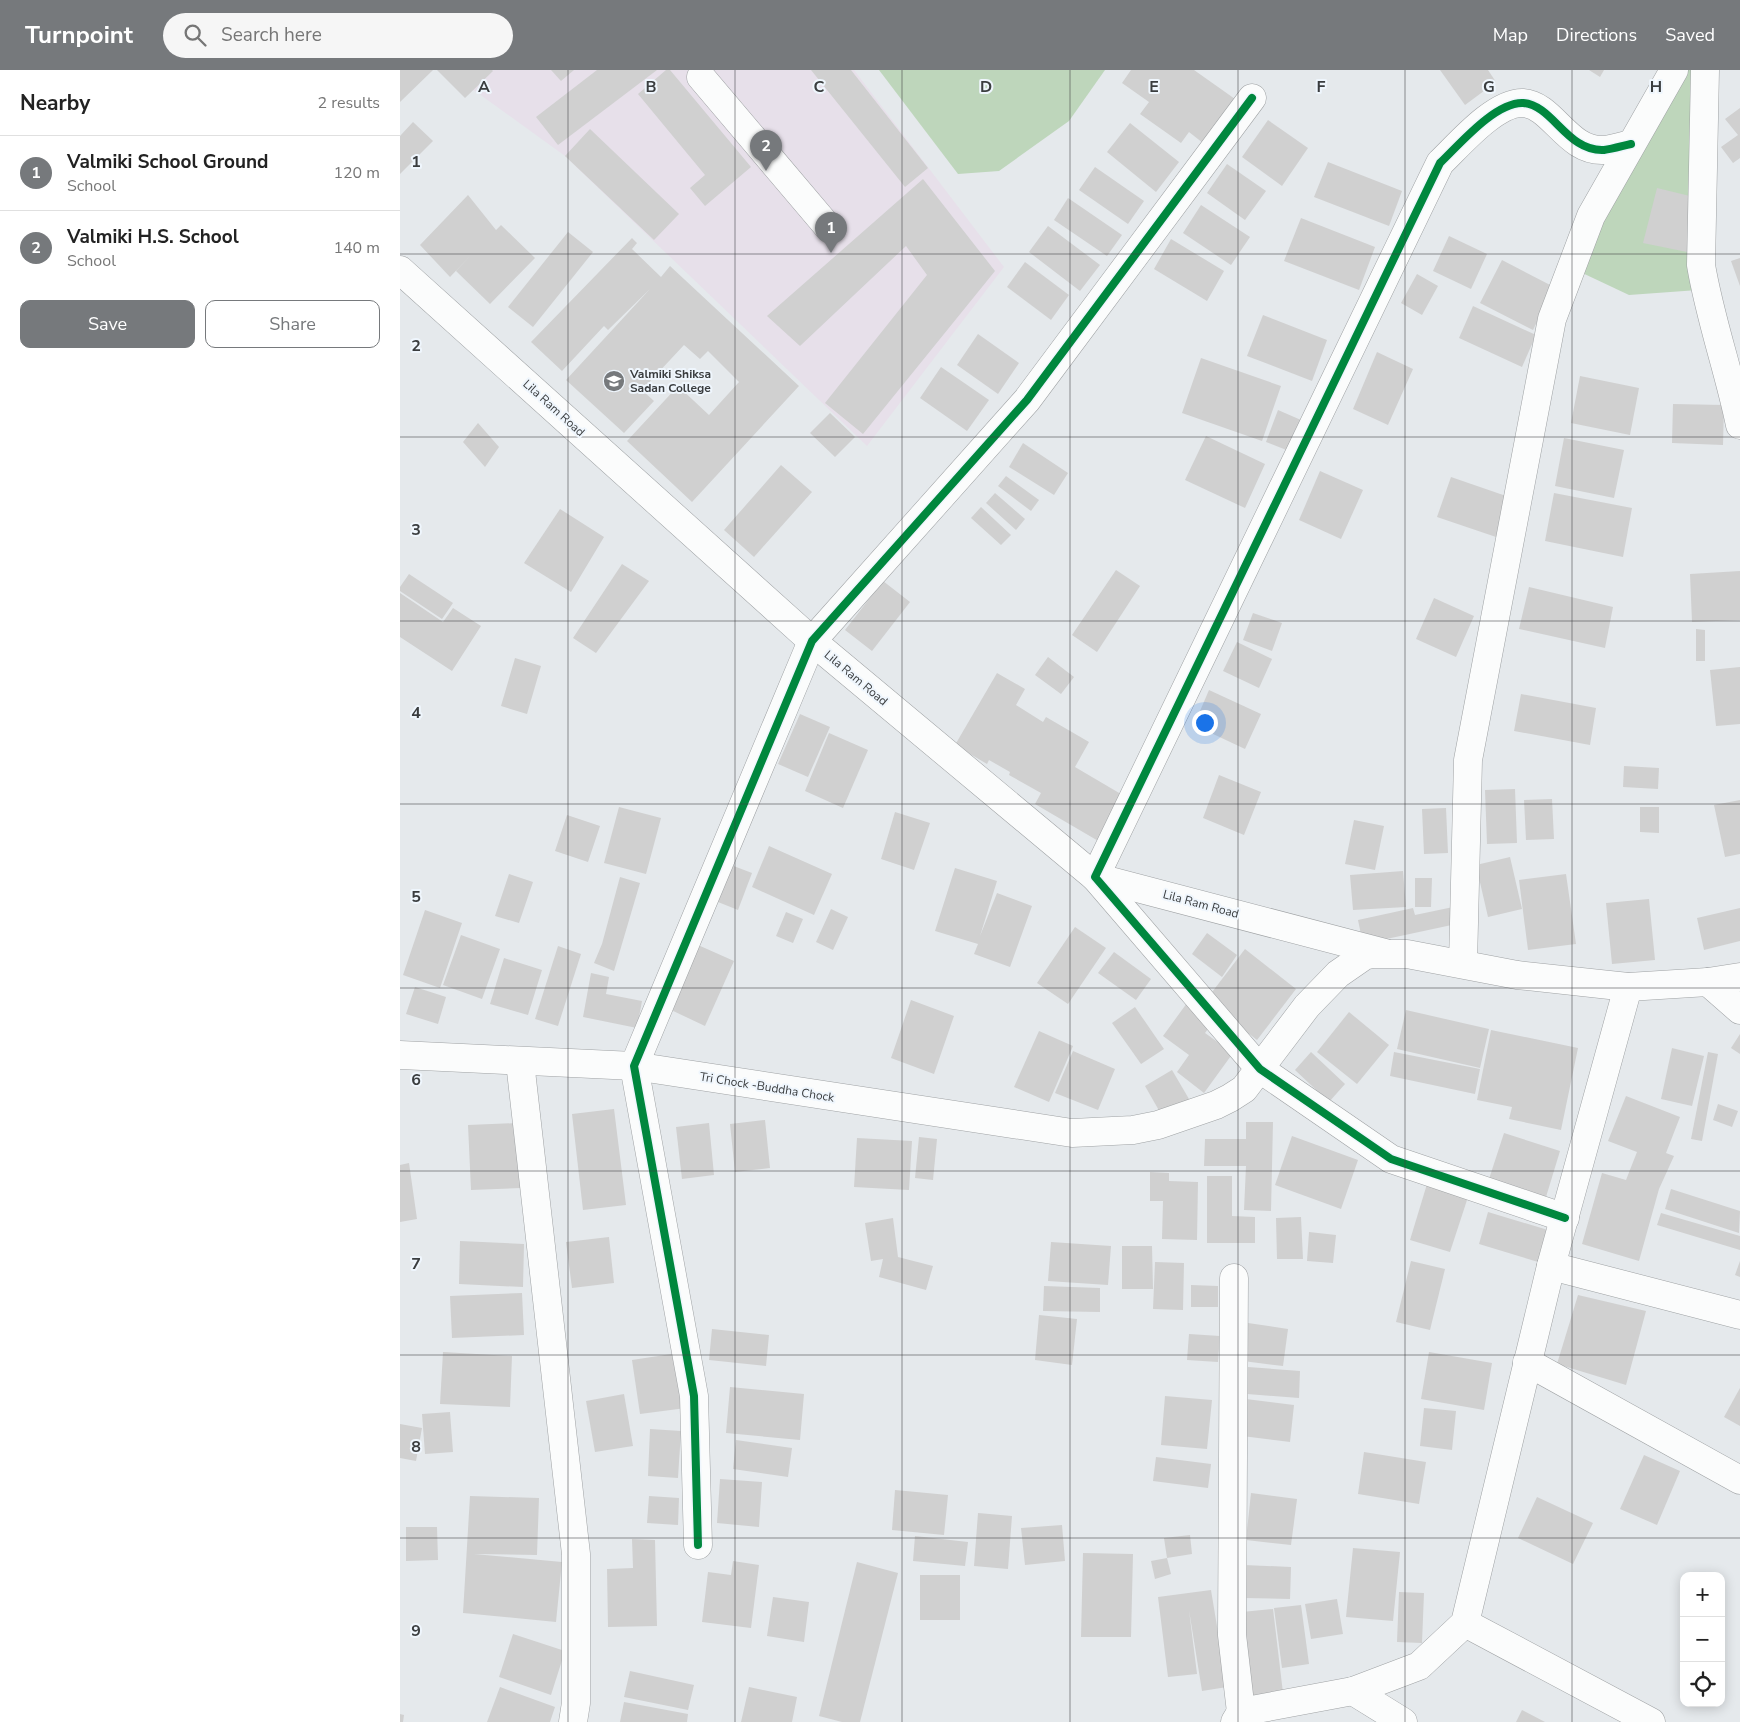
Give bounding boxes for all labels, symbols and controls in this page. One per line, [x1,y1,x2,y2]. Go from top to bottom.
search box [163,13,513,58]
text: Turnpoint [25,19,133,51]
icon: search [181,21,209,49]
text: Search here [221,22,322,48]
text: Map [1493,23,1528,47]
text: Directions [1556,23,1637,47]
text: Saved [1665,23,1715,47]
text: A [478,76,490,98]
text: B [645,76,657,98]
text: C [814,76,825,98]
text: D [980,76,992,98]
text: E [1149,76,1159,98]
text: F [1317,76,1326,98]
text: G [1483,76,1495,98]
text: H [1650,76,1662,98]
text: Nearby [20,89,90,117]
text: 2 results [318,92,380,114]
pin: 2 [750,130,782,171]
text: Valmiki School Ground [67,149,268,175]
text: 1 [411,151,421,173]
text: 1 [31,162,41,184]
text: 120 m [333,162,380,184]
text: School [67,175,116,197]
pin: 1 [815,212,847,253]
text: Valmiki H.S. School [67,224,239,250]
text: 2 [31,237,41,259]
text: 140 m [333,237,380,259]
text: School [67,250,116,272]
button: Save [20,300,195,348]
button: Share [205,300,380,348]
text: 2 [411,335,421,357]
place label: Valmiki Shiksa Sadan College [629,366,711,396]
school or university icon: Valmiki Shiksa Sadan College [602,369,626,393]
street label: Lila Ram Road [520,376,588,440]
text: 3 [411,519,421,541]
street label: Lila Ram Road [821,647,891,709]
text: 4 [411,702,421,724]
your location [1192,710,1218,736]
text: 5 [411,886,421,908]
street label: Lila Ram Road [1161,886,1241,922]
street label: Tri Chock -Buddha Chock [699,1068,836,1106]
text: 6 [411,1069,421,1091]
text: 7 [411,1253,421,1275]
text: 8 [411,1436,421,1458]
map controls [1680,1572,1725,1707]
button: + [1680,1572,1725,1617]
button: − [1680,1617,1725,1662]
text: 9 [411,1620,421,1642]
button: locate [1680,1662,1725,1707]

